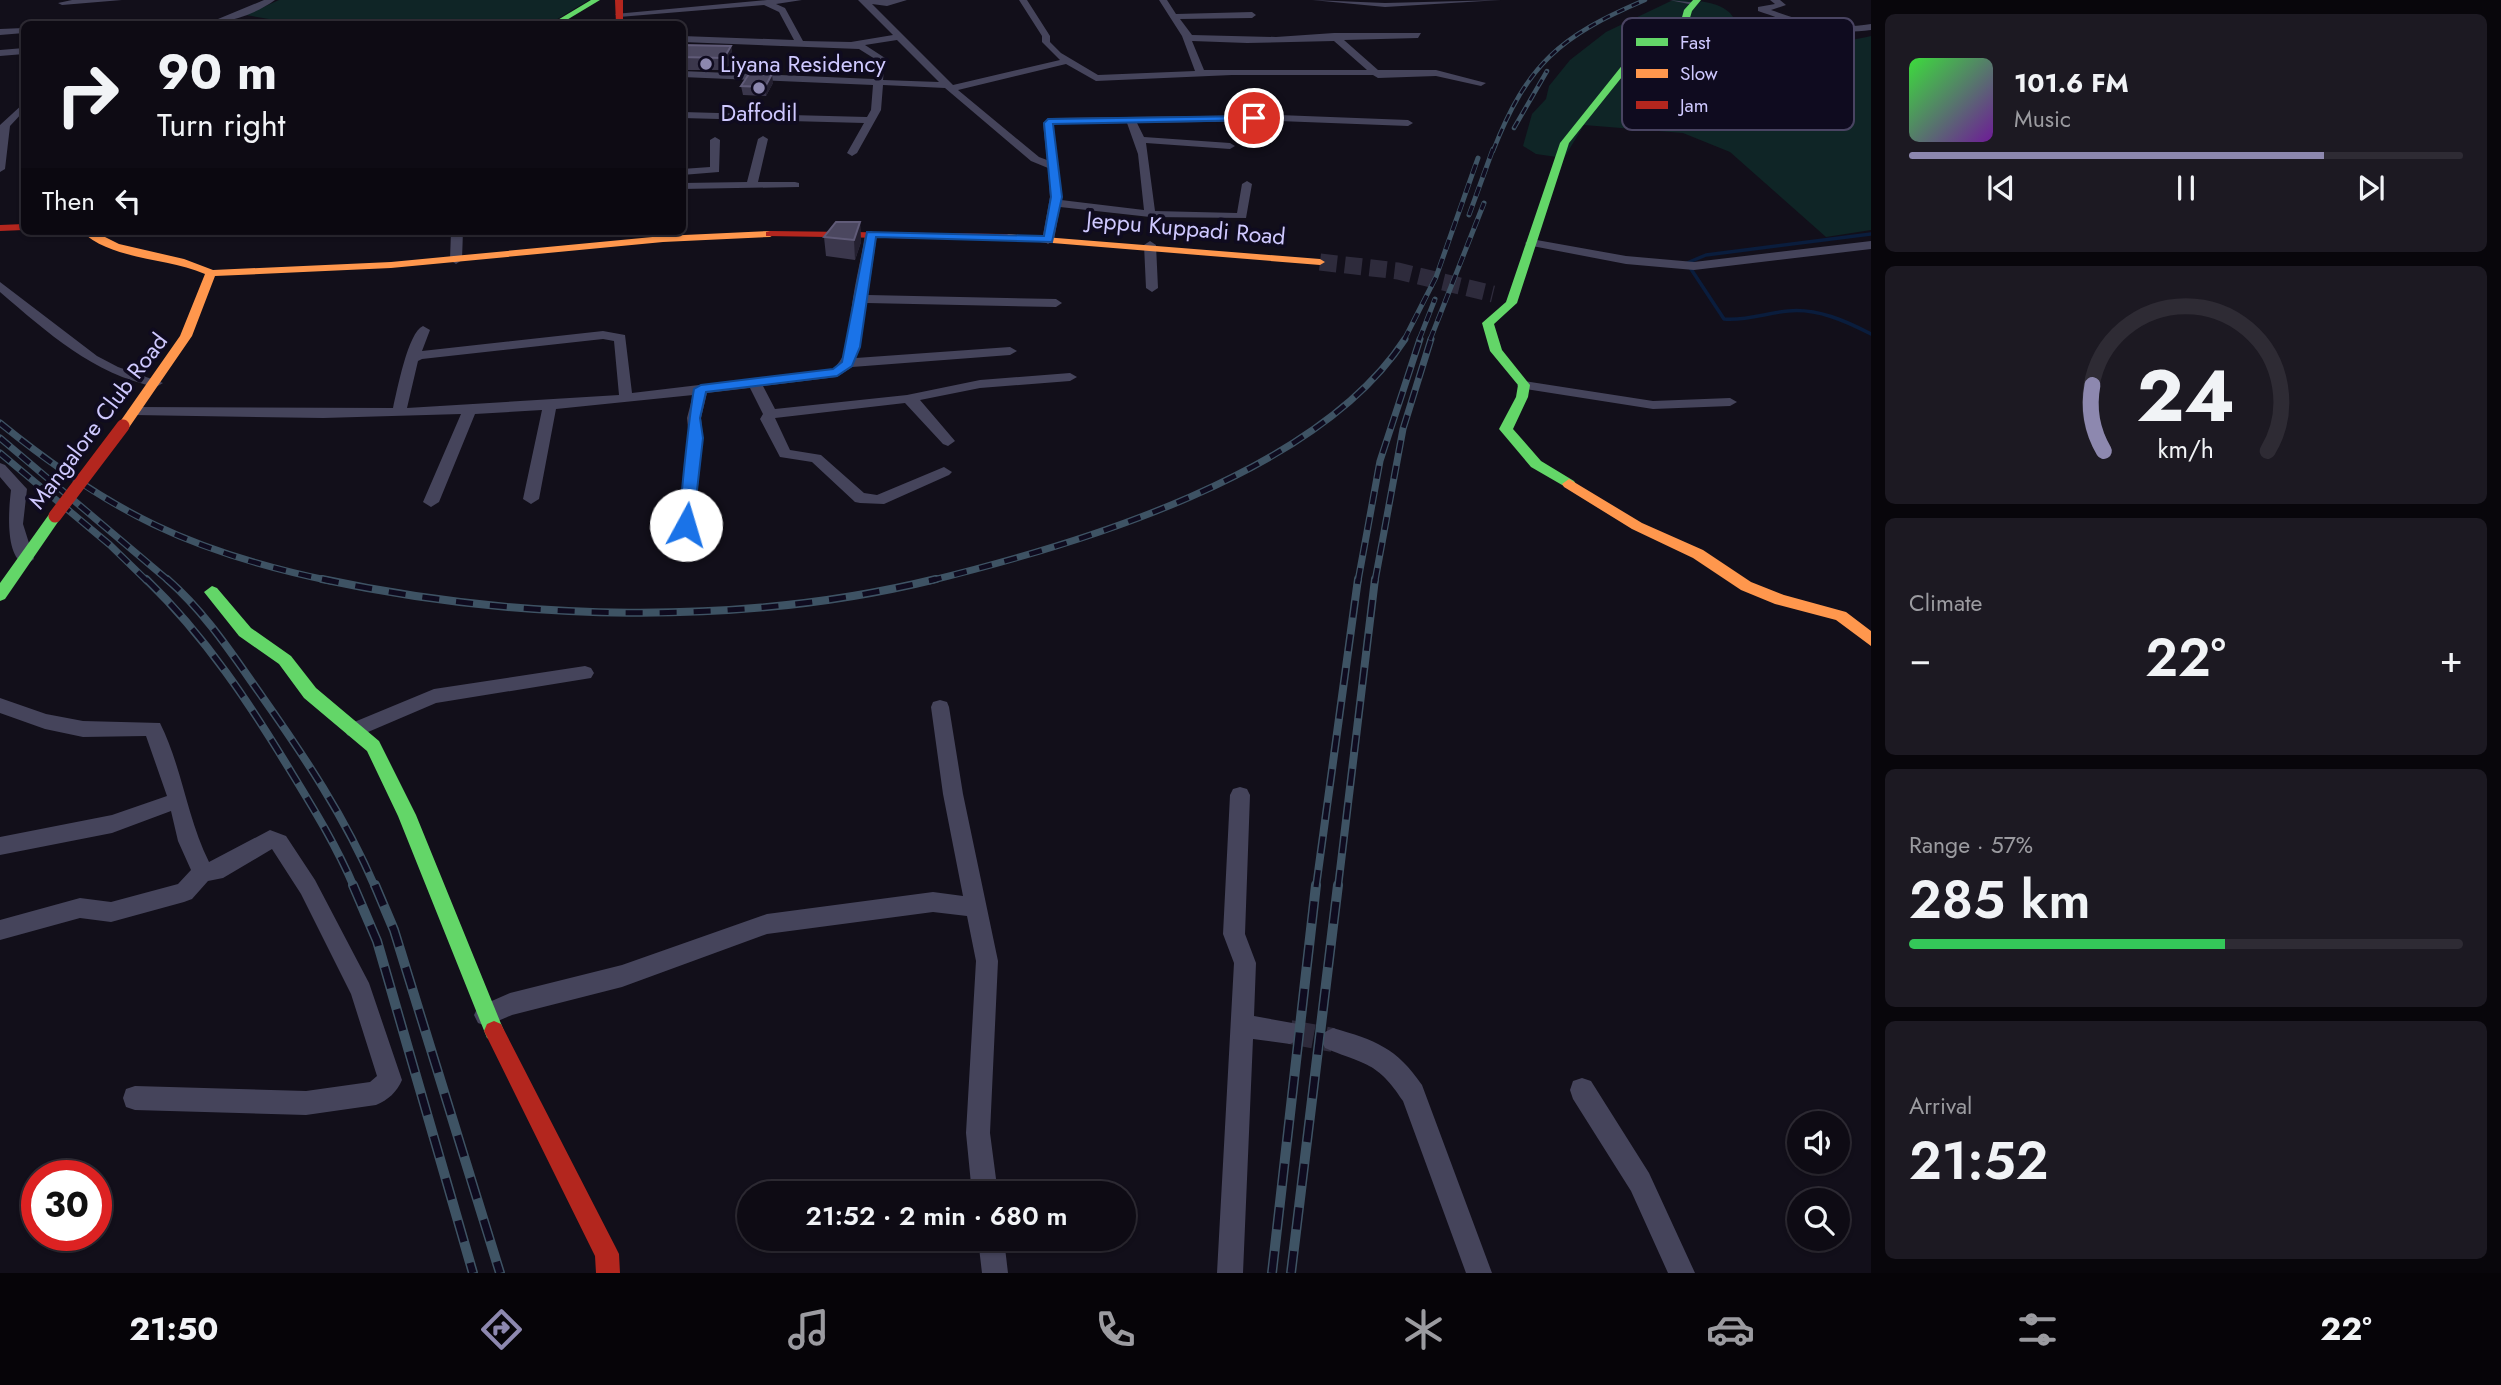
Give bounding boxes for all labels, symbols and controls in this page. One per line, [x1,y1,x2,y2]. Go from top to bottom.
legend [1622,18,1854,130]
text: Fast [1680,29,1711,56]
text: 90 m [157,37,277,107]
place label: Liyana Residency [720,47,887,81]
icon: right [42,49,133,140]
marker: Liyana Residency [698,56,714,72]
text: Slow [1680,60,1718,87]
text: 101.6 FM [2014,64,2129,102]
marker: Daffodil [751,80,767,96]
pin [1224,88,1284,148]
text: Jam [1677,92,1709,119]
place label: Daffodil [721,96,797,130]
icon: arrive [1235,99,1273,137]
text: Turn right [157,102,286,148]
text: Music [2014,102,2071,136]
icon: previous [1982,169,2020,207]
icon: pause [2167,169,2205,207]
icon: next [2352,169,2390,207]
text: Then [42,182,95,220]
icon: left [109,182,147,220]
street label: Jeppu Kuppadi Road [1082,202,1287,254]
street label: Mangalore Club Road [20,326,176,516]
text: 24 [2137,343,2235,448]
text: km/h [2158,430,2214,466]
position arrow [649,488,723,562]
text: Climate [1909,586,1982,620]
text: 22° [2145,620,2226,696]
text: − [1909,631,1931,686]
text: + [2440,631,2463,686]
text: Range · 57% [1909,828,2033,862]
text: 285 km [1909,862,2091,938]
text: Arrival [1909,1089,1972,1123]
map controls [1787,1111,1850,1251]
button: sound [1787,1111,1850,1174]
text: 21:52 [1909,1123,2049,1199]
speed limit sign: 30 [21,1160,112,1251]
button: search [1787,1188,1850,1251]
text: 21:52 · 2 min · 680 m [806,1197,1067,1235]
icon: directions [477,1305,526,1354]
icon: music [784,1305,833,1354]
icon: phone [1091,1305,1140,1354]
icon: climate [1399,1305,1448,1354]
icon: car [1706,1305,1755,1354]
icon: filters [2013,1305,2062,1354]
text: 21:50 [129,1306,219,1352]
text: 22° [2320,1306,2372,1352]

